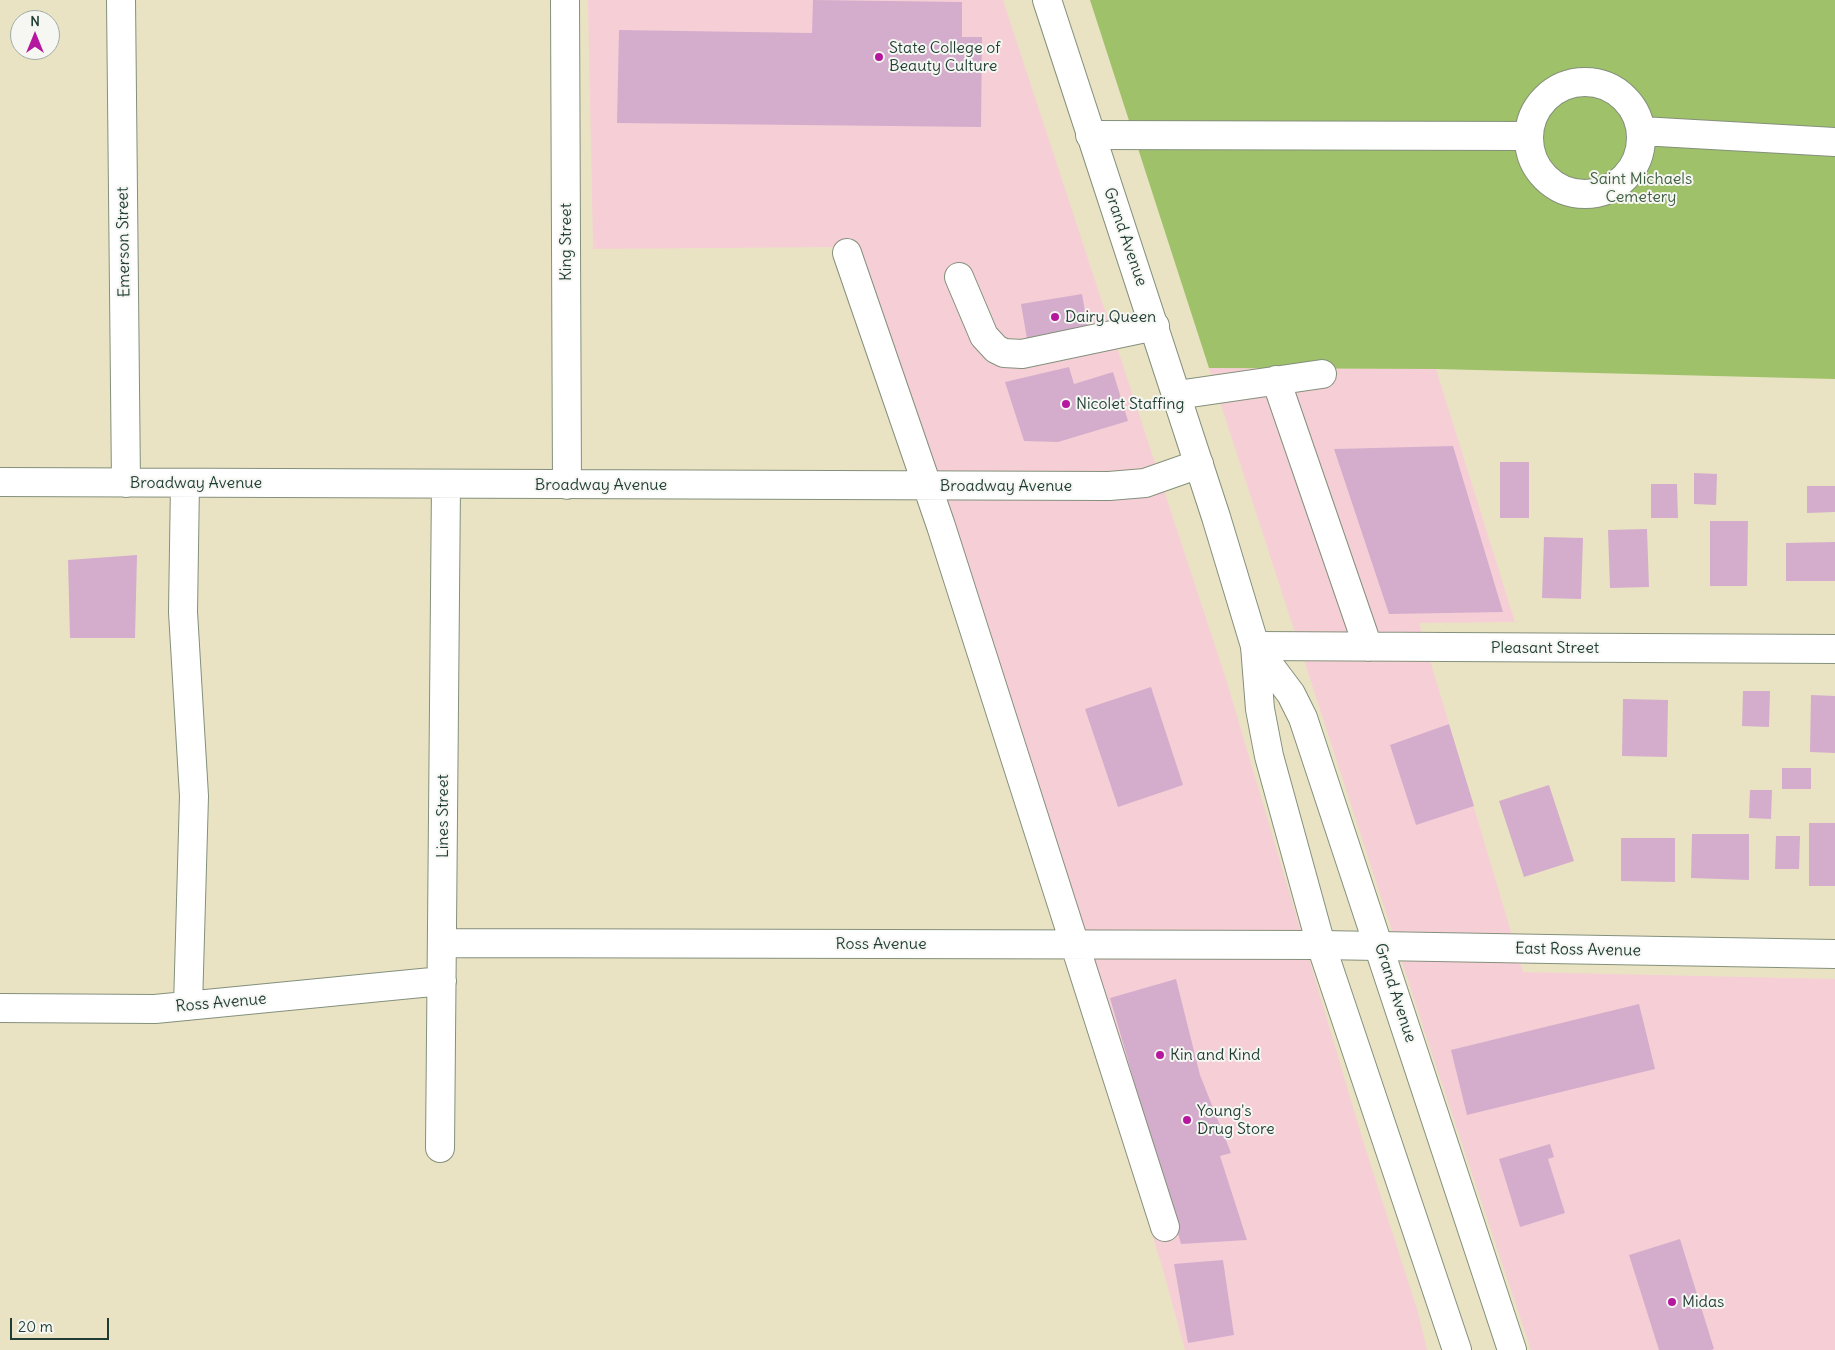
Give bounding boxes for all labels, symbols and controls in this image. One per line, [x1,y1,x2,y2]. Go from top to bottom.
north arrow [10,10,60,60]
text: N [30,12,40,30]
place label: State College of Beauty Culture [889,38,1000,76]
marker: State College of Beauty Culture [873,51,885,63]
park label: Saint Michaels Cemetery [1590,169,1692,207]
street label: Grand Avenue [1099,185,1151,289]
street label: Emerson Street [113,187,135,297]
street label: King Street [556,203,576,281]
place label: Dairy Queen [1065,307,1156,327]
marker: Dairy Queen [1049,311,1061,323]
place label: Nicolet Staffing [1076,394,1184,414]
marker: Nicolet Staffing [1060,398,1072,410]
street label: Broadway Avenue [130,473,262,493]
street label: Broadway Avenue [535,475,667,495]
street label: Broadway Avenue [940,476,1072,496]
street label: Pleasant Street [1491,638,1599,658]
street label: Lines Street [433,774,453,858]
street label: Ross Avenue [835,934,927,954]
street label: East Ross Avenue [1515,939,1641,961]
street label: Grand Avenue [1370,941,1420,1045]
street label: Ross Avenue [175,989,267,1017]
place label: Kin and Kind [1170,1045,1260,1065]
marker: Kin and Kind [1154,1049,1166,1061]
place label: Young's Drug Store [1197,1101,1275,1139]
marker: Young's Drug Store [1181,1114,1193,1126]
place label: Midas [1682,1292,1724,1312]
marker: Midas [1666,1296,1678,1308]
scale bar [12,1308,111,1340]
text: 20 m [18,1317,53,1336]

